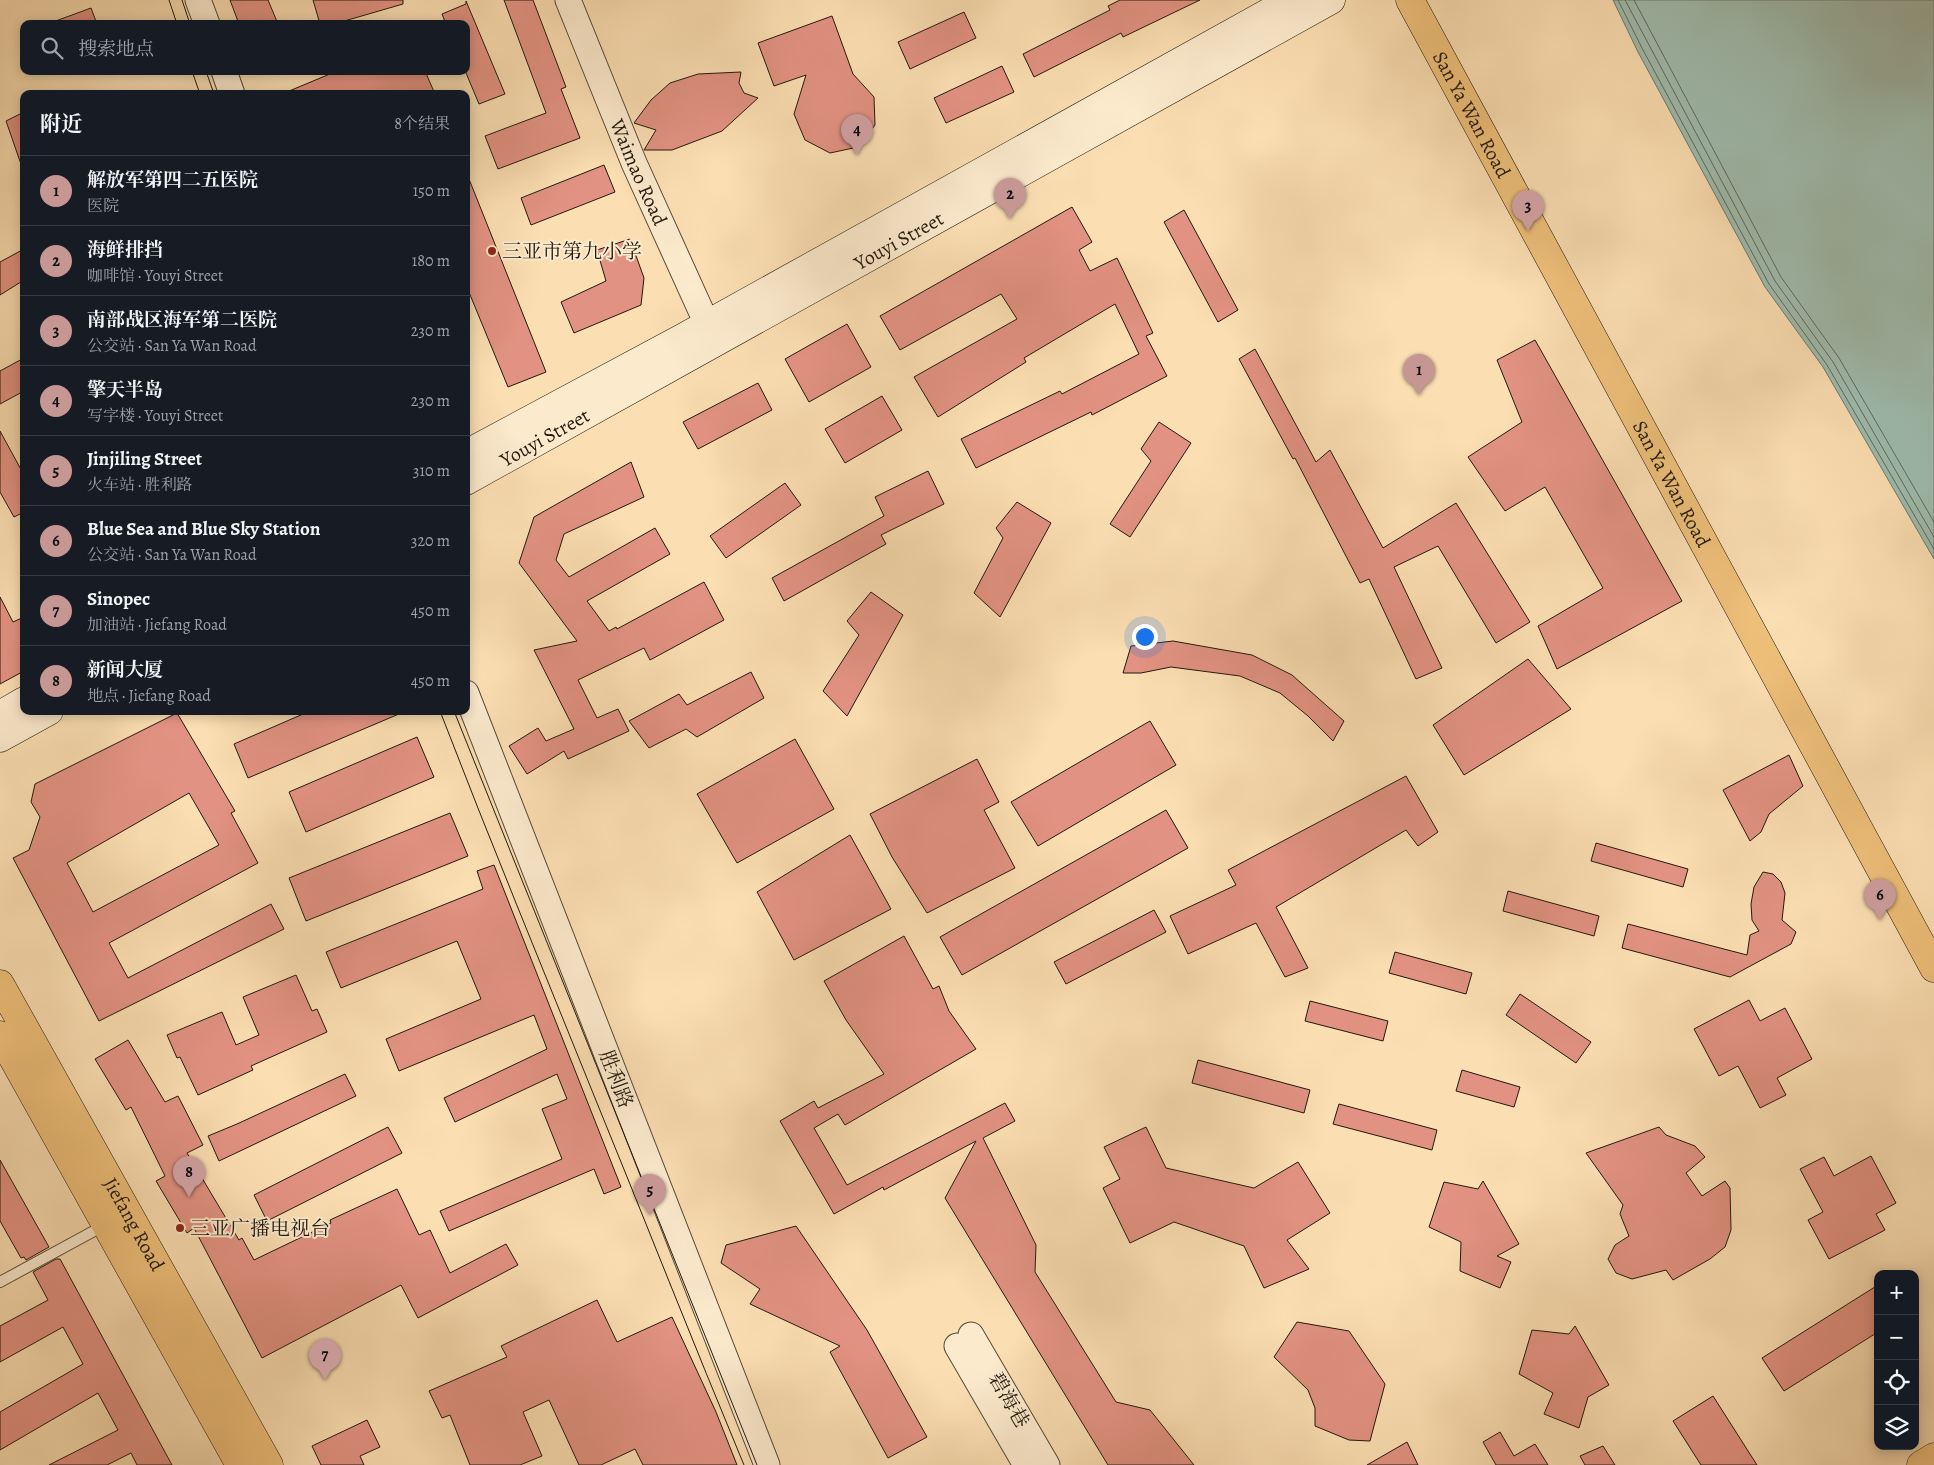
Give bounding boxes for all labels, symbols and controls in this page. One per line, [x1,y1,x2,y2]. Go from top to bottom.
search box [20,20,470,75]
icon: search [38,34,66,62]
text: 搜索地点 [78,36,154,62]
street label: San Ya Wan Road [1427,46,1517,183]
text: 附近 [40,110,82,138]
text: 8个结果 [394,113,450,135]
street label: Waimao Road [604,114,674,230]
pin: 4 [841,114,873,155]
text: 解放军第四二五医院 [87,167,258,193]
pin: 2 [994,178,1026,219]
text: 1 [53,180,59,202]
text: 150 m [413,180,450,202]
pin: 3 [1512,190,1544,231]
text: 医院 [87,195,119,217]
street label: Youyi Street [848,205,949,277]
text: 海鲜排挡 [87,237,163,263]
place label: 三亚市第九小学 [502,238,642,265]
marker: 三亚市第九小学 [486,245,498,257]
text: 2 [52,250,60,272]
text: 180 m [412,250,450,272]
text: 咖啡馆 · Youyi Street [87,265,223,287]
text: 南部战区海军第二医院 [87,307,277,333]
text: 3 [53,320,59,342]
text: 230 m [411,320,450,342]
text: 公交站 · San Ya Wan Road [87,335,257,357]
pin: 1 [1403,354,1435,395]
text: 擎天半岛 [87,377,163,403]
text: 4 [52,390,60,412]
text: 230 m [411,390,450,412]
street label: Youyi Street [494,401,595,473]
text: 写字楼 · Youyi Street [87,405,223,427]
street label: San Ya Wan Road [1627,416,1717,552]
text: Jinjiling Street [87,446,202,472]
text: 5 [53,460,59,482]
text: 310 m [413,460,450,482]
text: 火车站 · 胜利路 [87,474,193,496]
text: Blue Sea and Blue Sky Station [87,516,320,542]
text: 6 [52,530,60,552]
text: 320 m [411,530,450,552]
text: 公交站 · San Ya Wan Road [87,544,257,566]
text: Sinopec [87,586,150,612]
text: 7 [53,600,59,622]
text: 450 m [411,600,450,622]
text: 加油站 · Jiefang Road [87,614,227,636]
your location [1132,624,1158,650]
text: 新闻大厦 [87,657,163,683]
text: 8 [52,670,60,692]
text: 450 m [411,670,450,692]
text: 地点 · Jiefang Road [87,685,211,707]
pin: 6 [1864,879,1896,920]
street label: 胜利路 [593,1046,639,1112]
pin: 8 [173,1156,205,1197]
street label: Jiefang Road [97,1172,171,1276]
pin: 5 [634,1174,666,1215]
place label: 三亚广播电视台 [190,1215,330,1242]
marker: 三亚广播电视台 [174,1222,186,1234]
map controls [1874,1270,1919,1450]
button: + [1874,1270,1919,1315]
button: − [1874,1315,1919,1360]
pin: 7 [309,1339,341,1380]
button: locate [1874,1360,1919,1405]
street label: 碧海巷 [982,1367,1036,1433]
button: layers [1874,1405,1919,1450]

